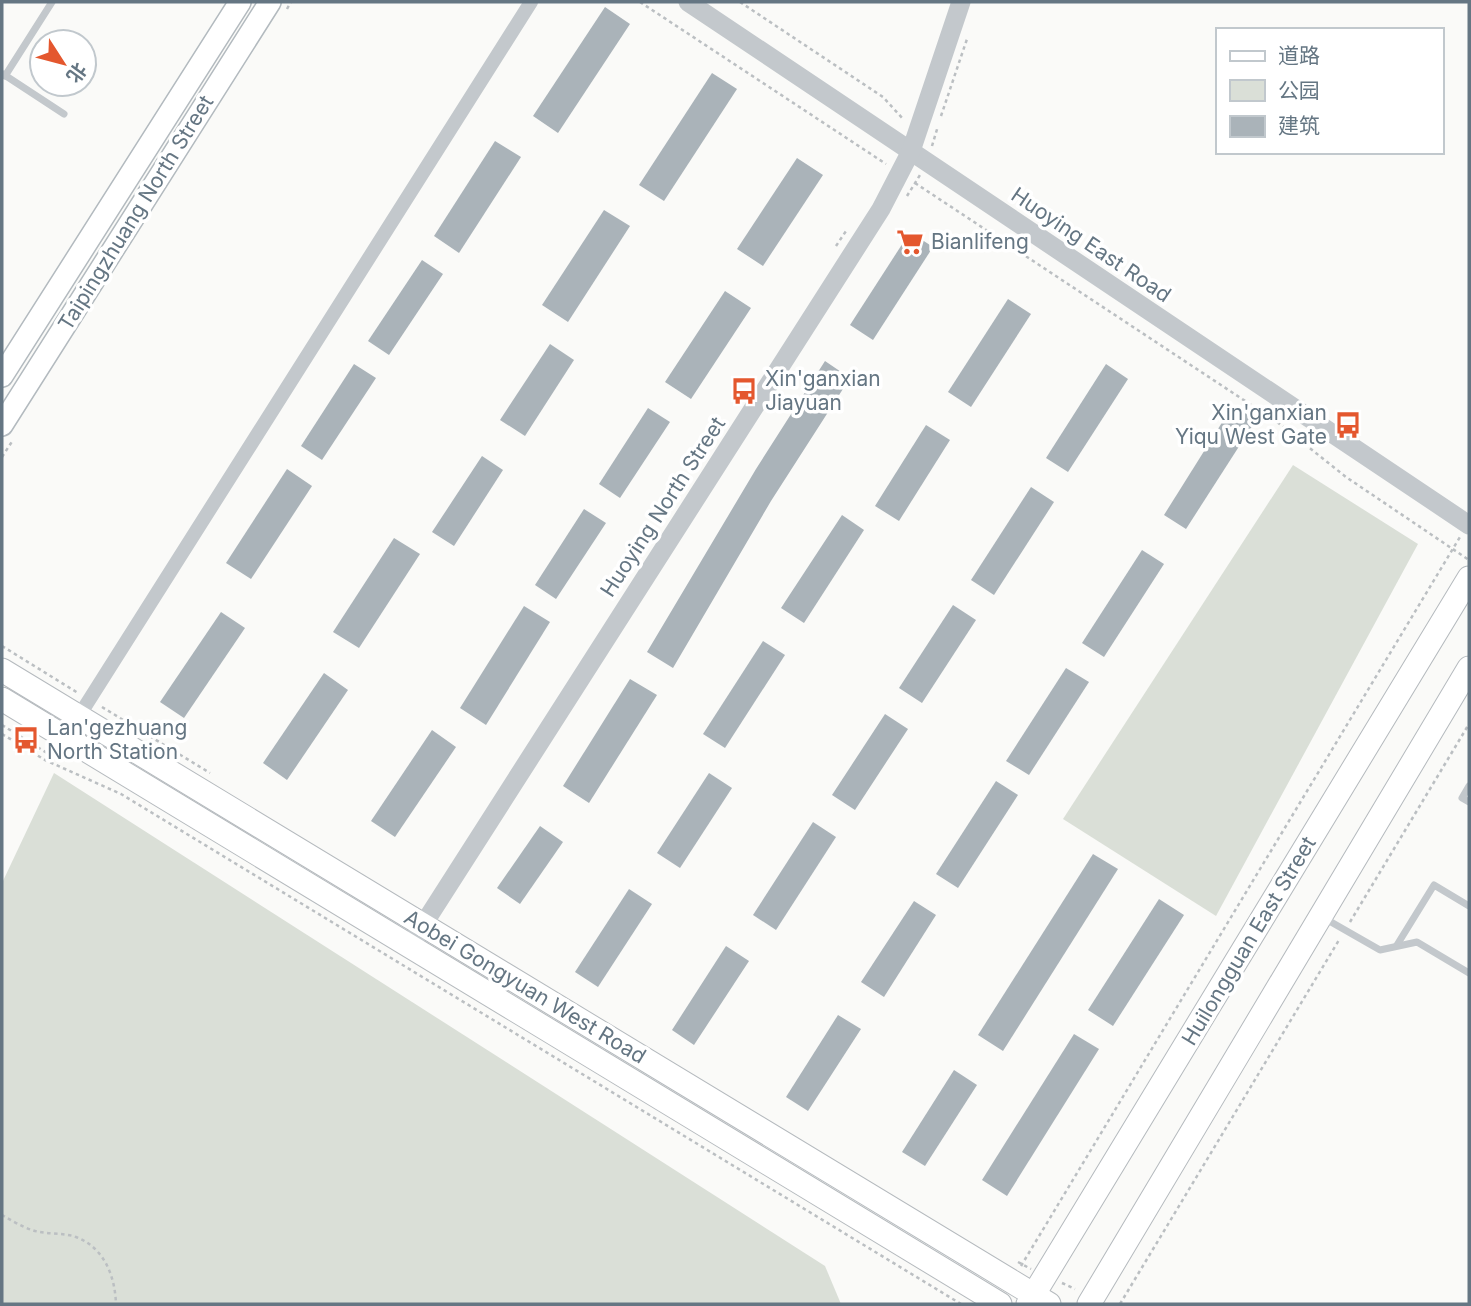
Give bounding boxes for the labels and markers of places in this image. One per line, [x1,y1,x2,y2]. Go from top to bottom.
supermarket icon: Bianlifeng [895,227,925,257]
place label: Bianlifeng [931,229,1029,254]
place label: Xin'ganxian Jiayuan [765,366,881,415]
bus stop icon: Xin'ganxian Jiayuan [729,376,759,406]
place label: Xin'ganxian Yiqu West Gate [1175,400,1327,449]
bus stop icon: Xin'ganxian Yiqu West Gate [1333,410,1363,440]
place label: Lan'gezhuang North Station [47,715,187,764]
bus stop icon: Lan'gezhuang North Station [11,725,41,755]

